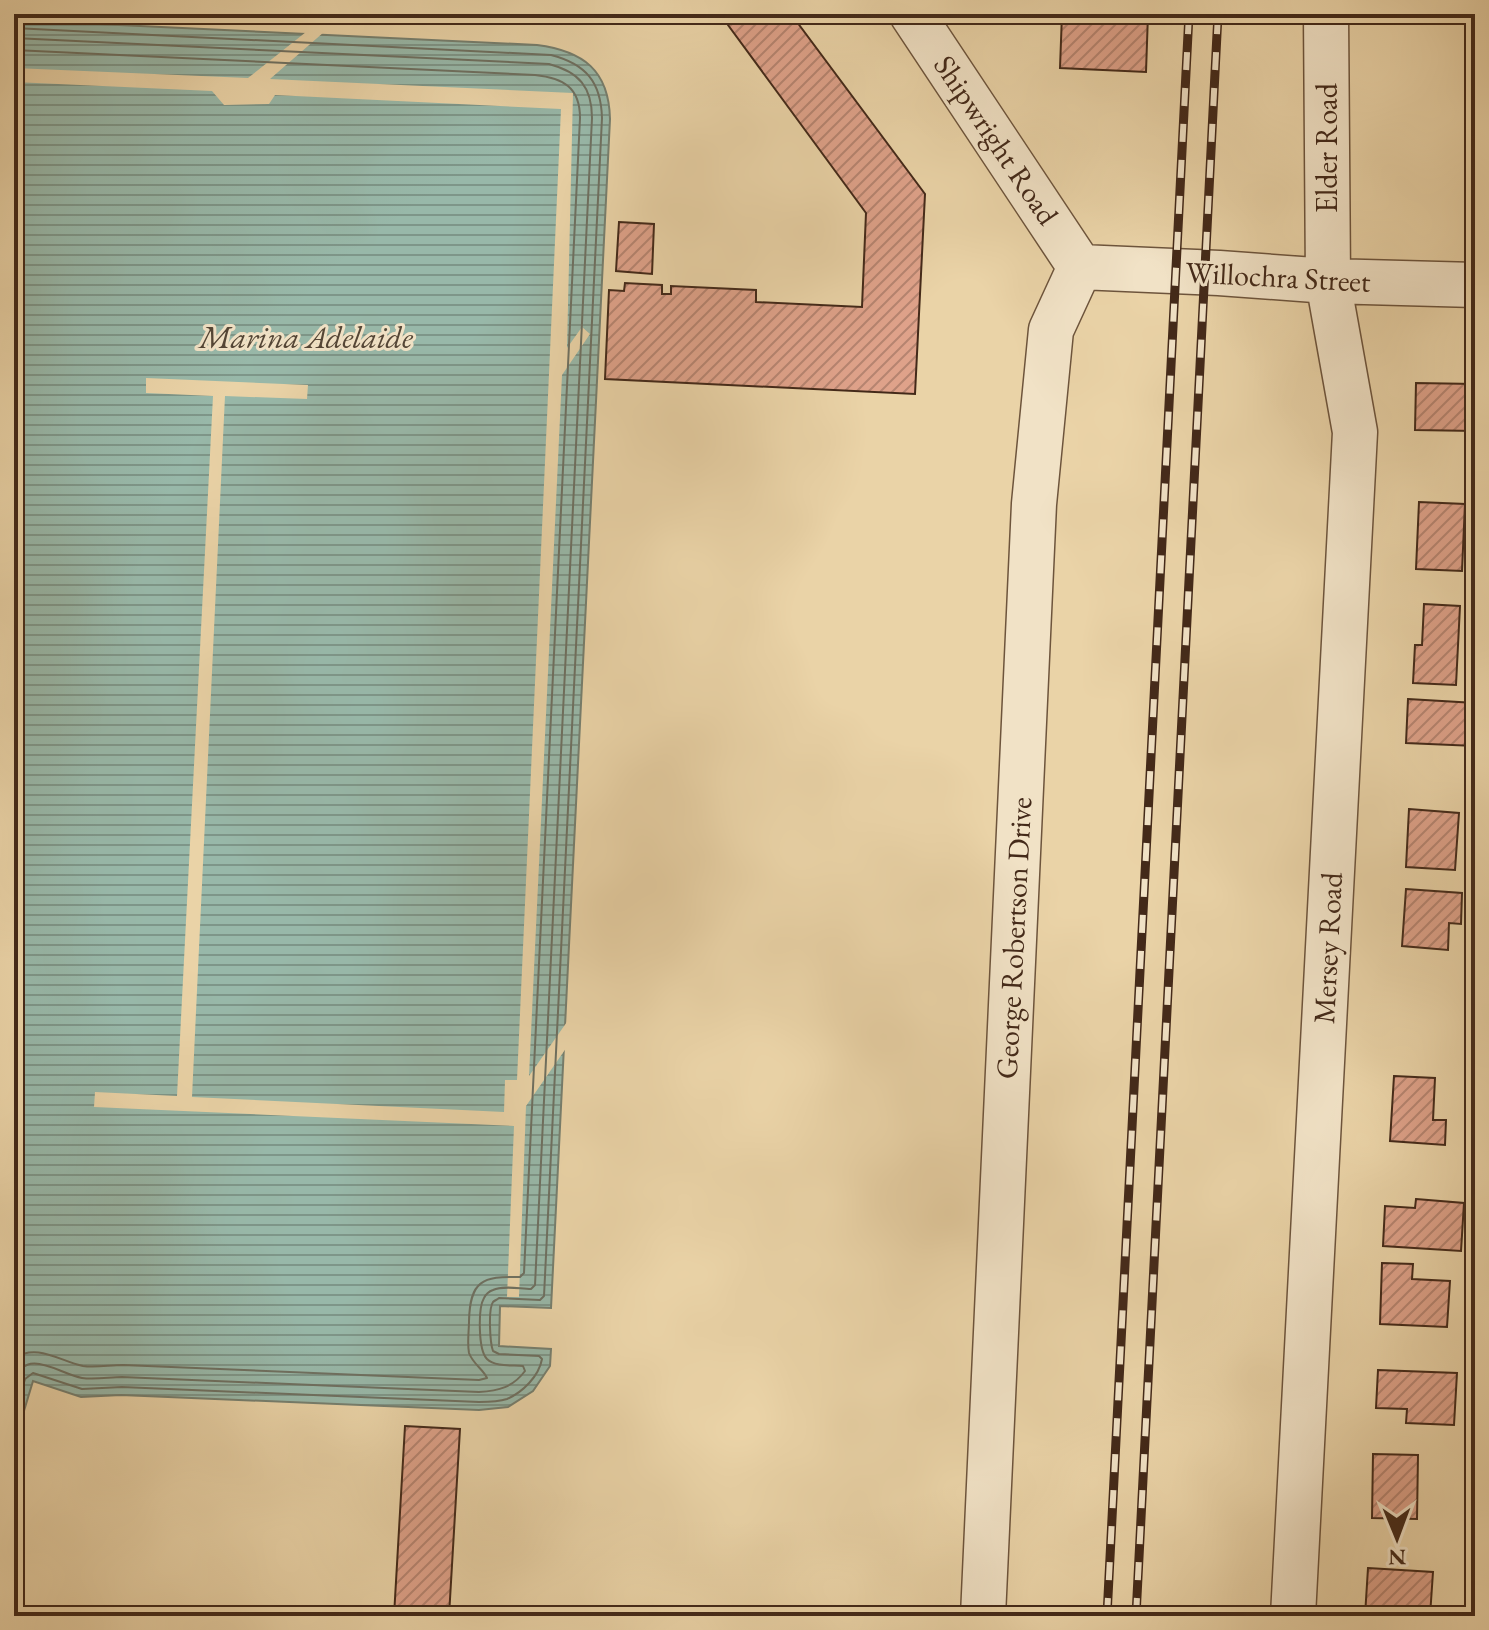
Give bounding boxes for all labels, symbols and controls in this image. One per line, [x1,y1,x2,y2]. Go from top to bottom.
street label: Shipwright Road [925,47,1068,233]
street label: Elder Road [1307,82,1346,213]
street label: Willochra Street [1185,252,1372,301]
water label: Marina Adelaide [197,316,414,358]
street label: George Robertson Drive [987,796,1040,1080]
street label: Mersey Road [1304,871,1351,1025]
north arrow [1357,1498,1437,1578]
text: N [1388,1543,1406,1572]

